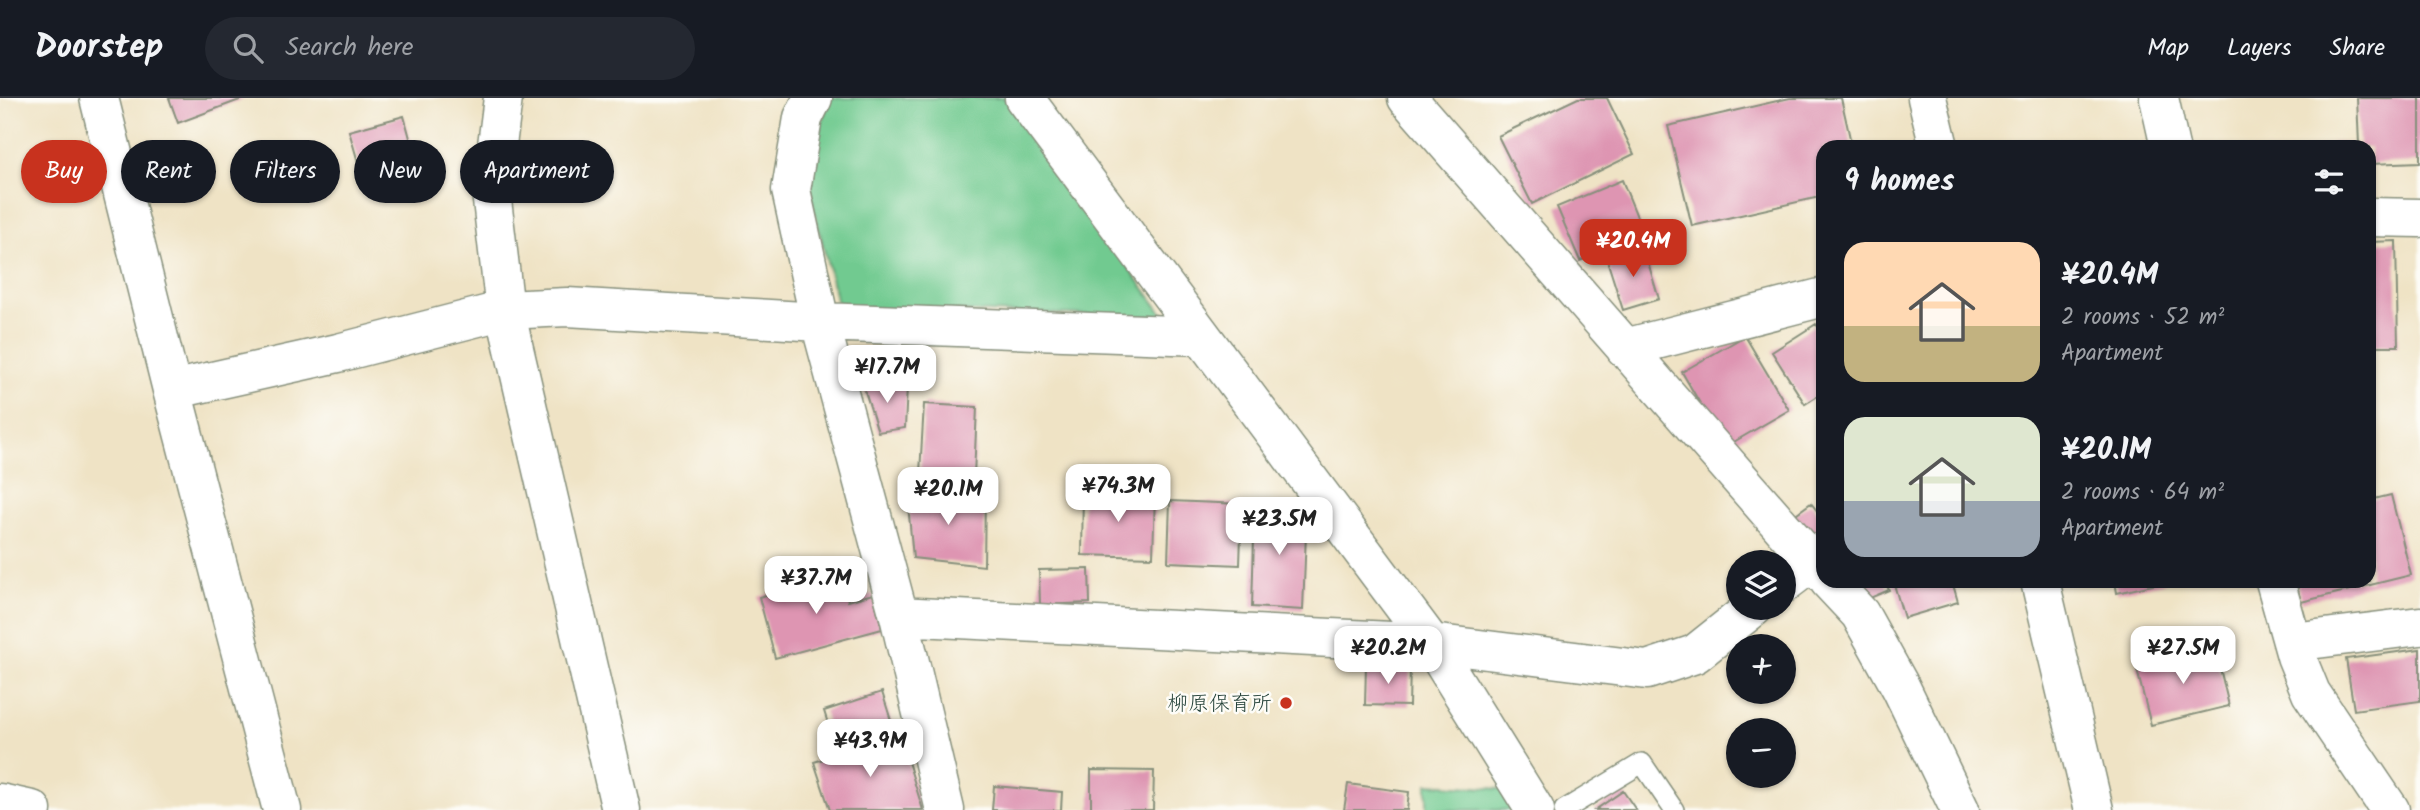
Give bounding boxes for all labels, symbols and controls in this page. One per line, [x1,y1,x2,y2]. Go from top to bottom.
search box [205,17,695,80]
text: Doorstep [35,22,163,75]
text: Search here [285,27,413,69]
icon: search [229,29,267,67]
text: Map [2147,29,2189,68]
text: Layers [2227,29,2291,68]
text: Share [2329,29,2385,68]
chip: Buy [21,140,107,203]
chip: Rent [121,140,216,203]
chip: Filters [230,140,340,203]
chip: New [354,140,446,203]
chip: Apartment [460,140,614,203]
text: 9 homes [1844,158,1955,206]
icon: filters [2310,163,2348,201]
pin: ¥20.4M [1576,220,1690,279]
text: ¥20.4M [1596,224,1670,260]
text: ¥20.4M [2061,252,2158,300]
icon: home [1900,270,1984,354]
text: 2 rooms · 52 m² [2061,300,2224,336]
text: Apartment [2061,336,2163,372]
pin: ¥17.7M [830,345,944,405]
text: ¥17.7M [854,350,920,386]
text: ¥20.1M [2061,427,2151,475]
icon: home [1900,445,1984,529]
pin: ¥74.3M [1061,464,1175,524]
pin: ¥20.1M [891,468,1005,527]
text: ¥74.3M [1082,469,1154,505]
text: ¥20.1M [913,472,983,508]
text: 2 rooms · 64 m² [2061,475,2224,511]
pin: ¥23.5M [1222,498,1336,557]
text: ¥23.5M [1242,502,1316,538]
text: Apartment [2061,511,2163,547]
map controls [1726,550,1796,788]
button: layers [1726,550,1796,620]
pin: ¥37.7M [759,556,873,616]
text: ¥37.7M [780,561,852,597]
pin: ¥20.2M [1331,626,1445,686]
pin: ¥27.5M [2126,626,2240,686]
text: ¥20.2M [1350,631,1426,667]
text: ¥27.5M [2147,631,2219,667]
button: + [1726,634,1796,704]
place label: 柳原保育所 [1167,688,1272,721]
marker: 柳原保育所 [1278,695,1294,711]
button: − [1726,718,1796,788]
pin: ¥43.9M [813,720,927,779]
text: ¥43.9M [833,724,907,760]

